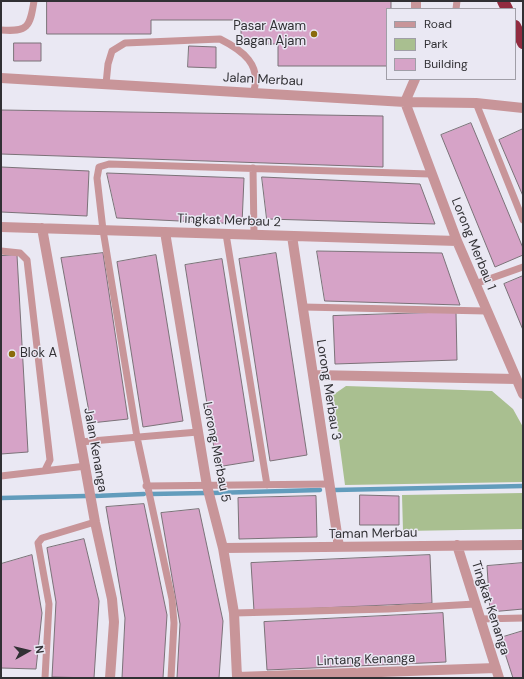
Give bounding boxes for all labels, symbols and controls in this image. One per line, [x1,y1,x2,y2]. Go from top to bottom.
legend [386,8,516,80]
text: Road [424,16,452,32]
place label: Pasar Awam Bagan Ajam [233,19,306,50]
marker: Pasar Awam Bagan Ajam [309,29,319,39]
text: Park [424,36,448,52]
text: Building [424,56,468,72]
street label: Jalan Merbau [223,70,303,90]
street label: Lorong Merbau 1 [447,196,499,292]
street label: Tingkat Merbau 2 [177,211,281,231]
street label: Lorong Merbau 3 [312,339,344,441]
place label: Blok A [20,346,57,362]
marker: Blok A [7,349,17,359]
street label: Lorong Merbau 5 [199,400,233,504]
street label: Jalan Kenanga [80,407,110,493]
street label: Taman Merbau [328,525,418,543]
street label: Tingkat Kenanga [467,559,513,657]
north arrow [8,631,48,671]
text: N [32,644,47,654]
street label: Lintang Kenanga [316,650,416,670]

